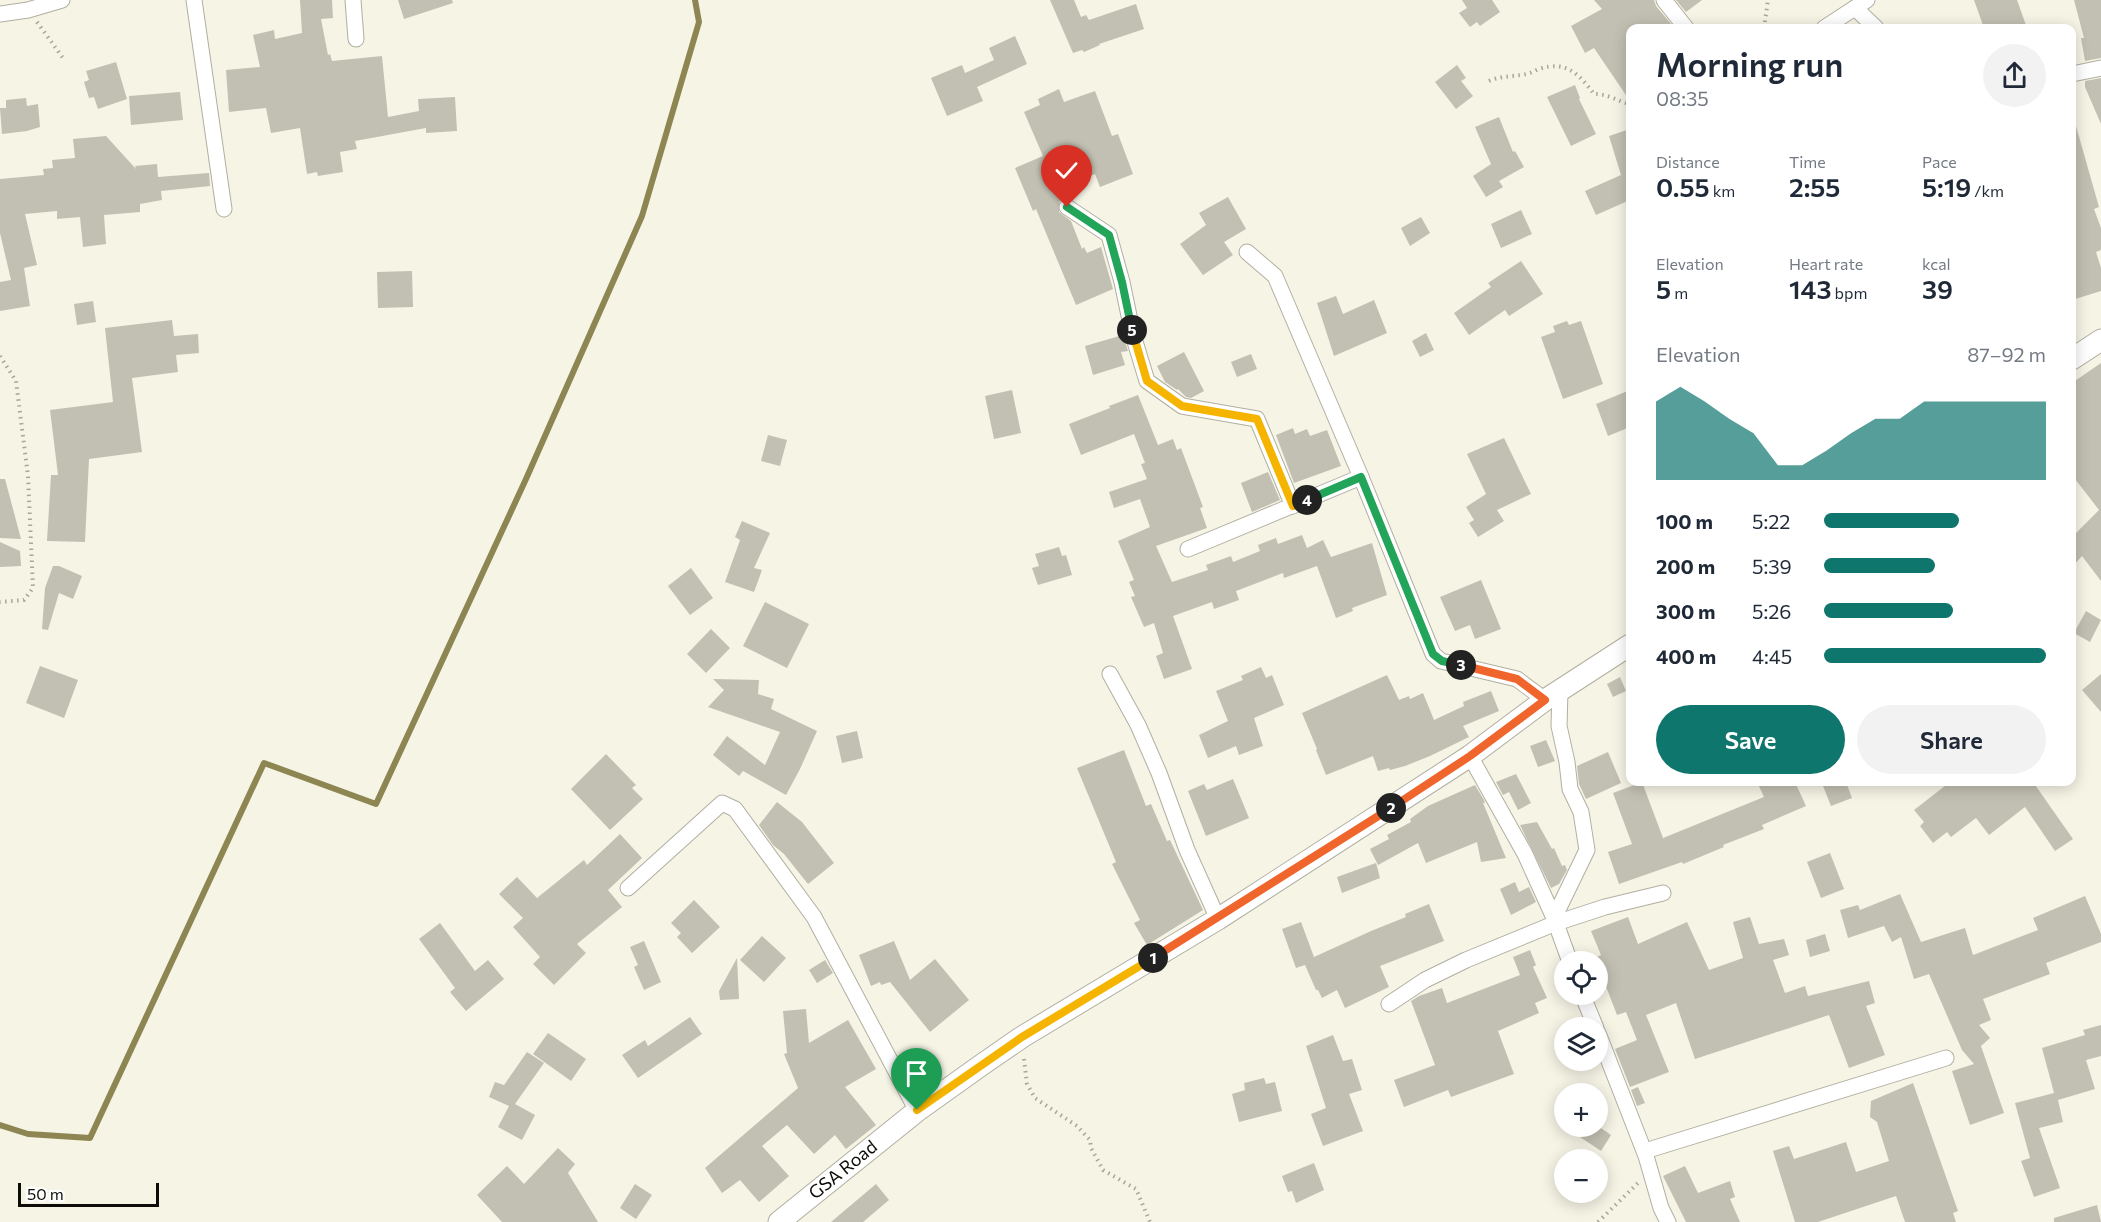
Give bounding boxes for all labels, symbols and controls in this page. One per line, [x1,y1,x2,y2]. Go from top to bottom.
text: Morning run [1656,43,1843,84]
button: share [1983,44,2046,107]
text: 08:35 [1656,86,1709,110]
pin [1041,145,1092,207]
text: Distance [1656,152,1720,171]
text: Time [1789,152,1826,171]
text: Pace [1922,152,1957,171]
icon: check [1050,154,1083,187]
text: 0.55 [1656,171,1710,202]
text: 2:55 [1789,171,1840,202]
text: 5:19 [1922,171,1971,202]
text: km [1710,181,1735,200]
text: /km [1971,181,2004,200]
text: Elevation [1656,254,1724,273]
text: Heart rate [1789,254,1863,273]
text: kcal [1922,254,1951,273]
text: 5 [1656,273,1671,304]
text: 143 [1789,273,1831,304]
text: 39 [1922,273,1953,304]
text: m [1671,283,1688,302]
text: bpm [1831,283,1867,302]
pin: 5 [1117,315,1147,345]
text: 5 [1127,320,1137,339]
text: Elevation [1656,342,1741,366]
text: 87–92 m [1967,342,2046,366]
pin: 4 [1292,485,1322,515]
text: 4 [1302,490,1312,509]
text: 100 m [1656,509,1713,533]
text: 5:22 [1752,509,1790,533]
text: 200 m [1656,554,1715,578]
text: 5:39 [1752,554,1792,578]
text: 300 m [1656,599,1716,623]
text: 5:26 [1752,599,1791,623]
text: 400 m [1656,644,1716,668]
text: 4:45 [1752,644,1792,668]
pin: 3 [1446,650,1476,680]
text: 3 [1456,655,1466,674]
button: Save [1656,705,1845,774]
button: Share [1857,705,2046,774]
pin: 2 [1376,793,1406,823]
text: 2 [1386,798,1396,817]
pin: 1 [1138,943,1168,973]
text: 1 [1149,948,1157,967]
map controls [1554,951,1608,1203]
button: locate [1554,951,1608,1005]
button: layers [1554,1017,1608,1071]
pin [891,1048,942,1110]
icon: arrive [900,1057,933,1090]
button: + [1554,1083,1608,1137]
street label: GSA Road [804,1135,881,1203]
button: − [1554,1149,1608,1203]
scale bar [18,1180,159,1208]
text: 50 m [27,1184,64,1203]

